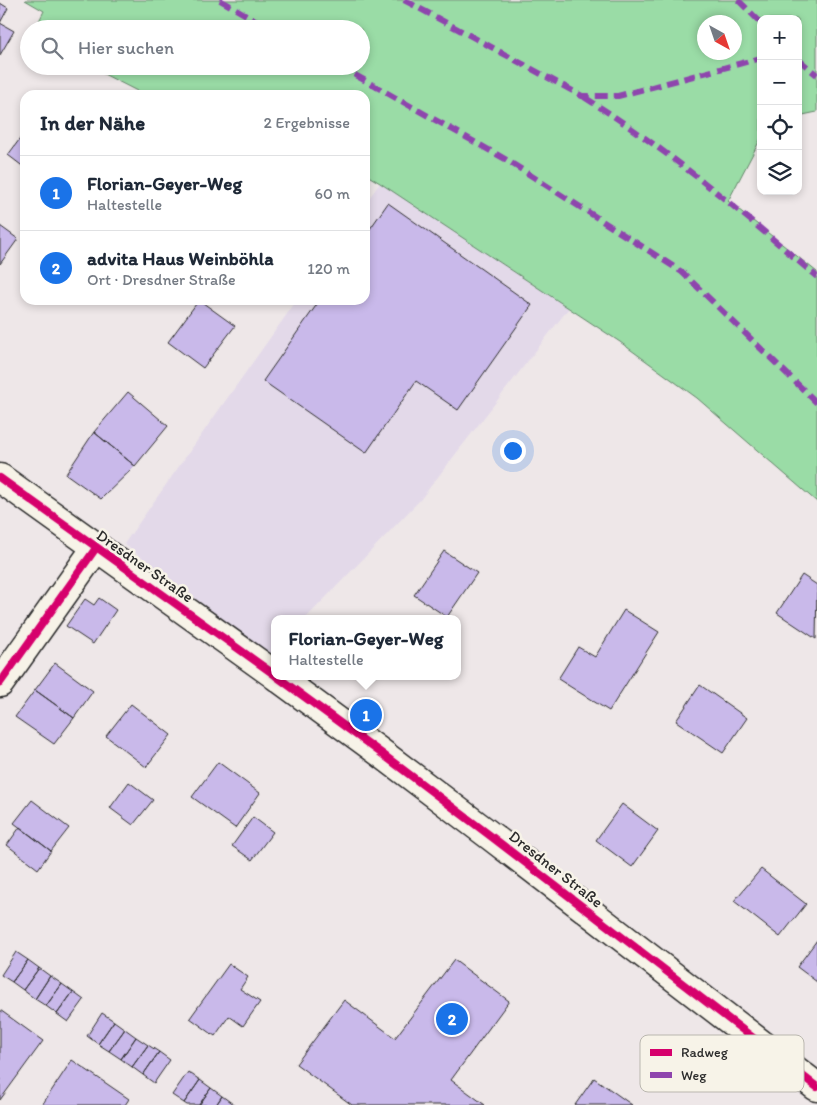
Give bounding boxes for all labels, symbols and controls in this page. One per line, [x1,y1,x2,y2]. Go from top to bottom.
north arrow [697,15,742,60]
map controls [757,15,802,195]
button: + [757,15,802,60]
search box [20,20,370,75]
icon: search [38,34,66,62]
text: Hier suchen [78,36,174,59]
button: − [757,60,802,105]
button: locate [757,105,802,150]
text: In der Nähe [40,110,145,135]
text: 2 Ergebnisse [264,113,350,132]
button: layers [757,150,802,195]
text: Florian-Geyer-Weg [87,172,242,195]
text: 1 [52,184,60,203]
text: 60 m [315,184,350,203]
text: Haltestelle [87,195,162,214]
text: advita Haus Weinböhla [87,247,274,270]
text: 2 [52,259,60,278]
text: 120 m [307,259,350,278]
text: Ort · Dresdner Straße [87,270,236,289]
your location [500,438,526,464]
street label: Dresdner Straße [93,526,197,606]
popup [271,615,461,680]
text: Florian-Geyer-Weg [288,627,444,650]
text: Haltestelle [288,650,364,669]
pin: 1 [350,696,382,734]
street label: Dresdner Straße [505,826,607,912]
pin: 2 [436,1000,468,1038]
legend [640,1035,804,1092]
text: Radweg [681,1044,729,1061]
text: Weg [681,1067,707,1084]

